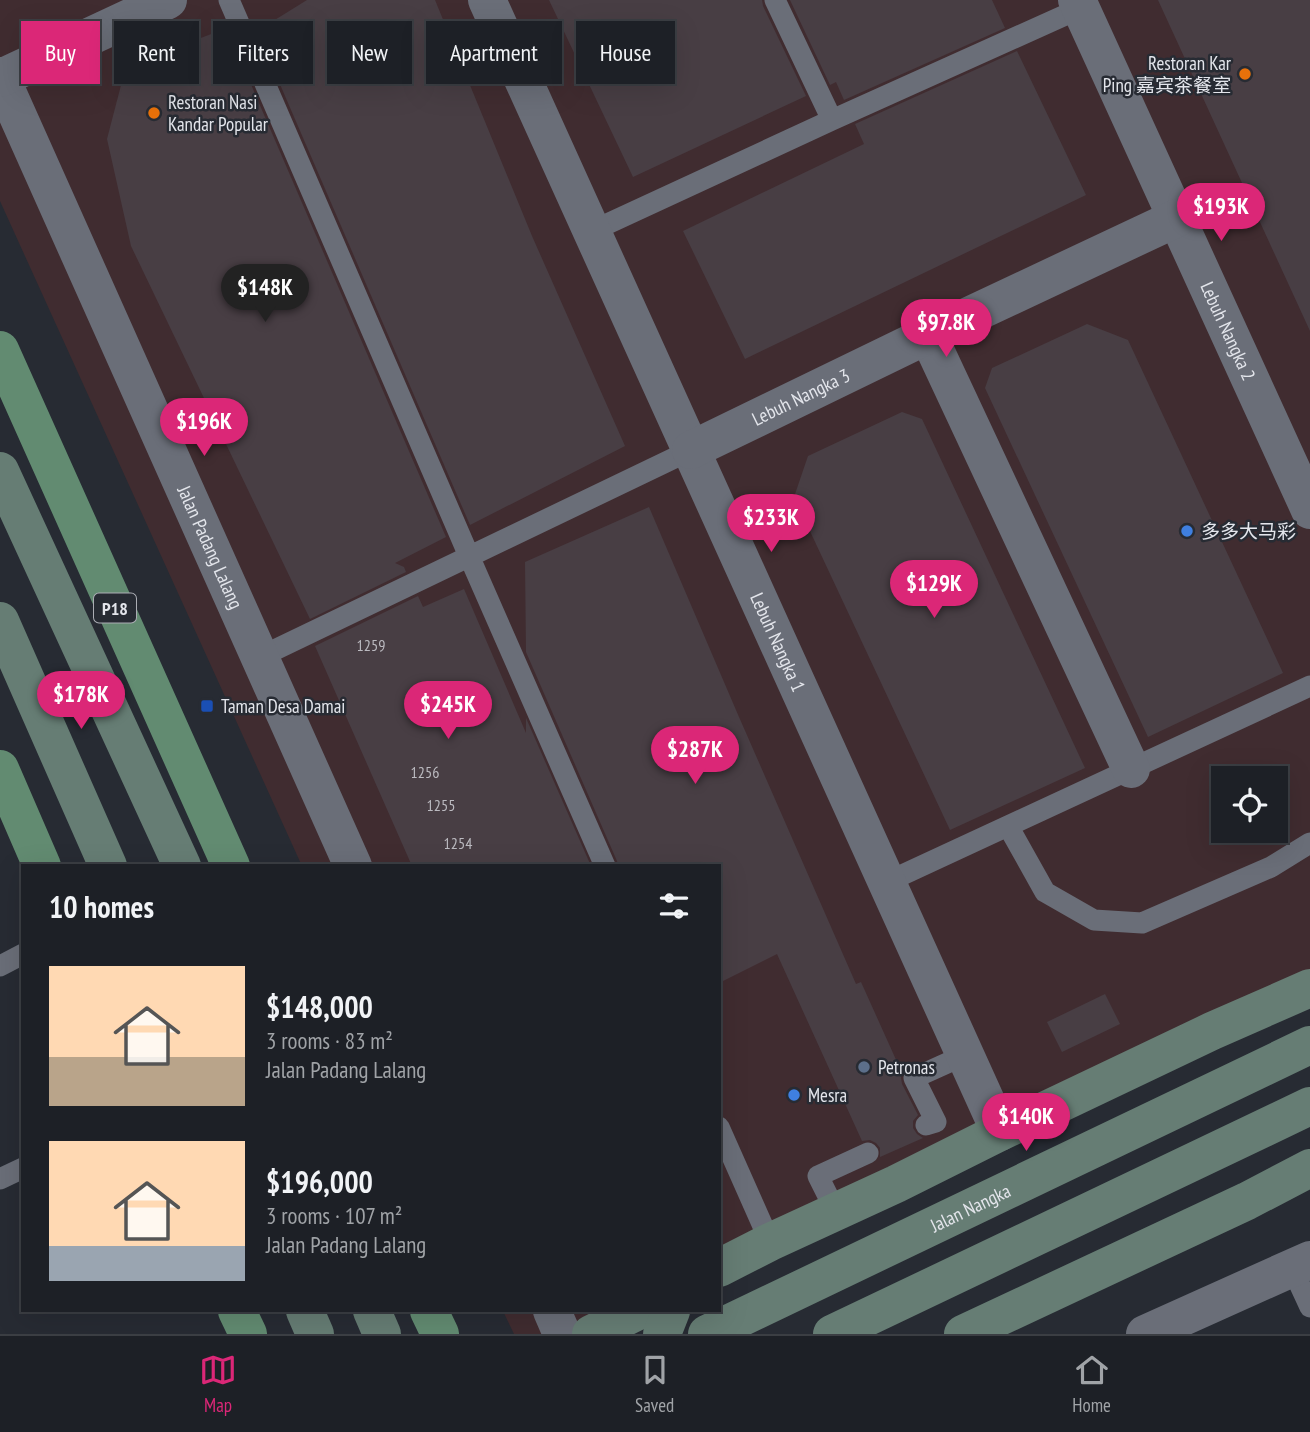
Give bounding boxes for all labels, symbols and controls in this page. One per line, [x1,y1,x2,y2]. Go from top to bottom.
chip: Buy [21,21,100,84]
chip: Rent [114,21,199,84]
chip: Filters [213,21,313,84]
chip: New [327,21,412,84]
chip: Apartment [426,21,562,84]
chip: House [576,21,675,84]
place label: Restoran Kar Ping 嘉宾茶餐室 [1103,51,1232,97]
marker: Restoran Kar Ping 嘉宾茶餐室 [1237,66,1253,82]
place label: Restoran Nasi Kandar Popular [168,90,269,136]
marker: Restoran Nasi Kandar Popular [146,105,162,121]
pin: $193K [1172,184,1270,243]
text: $193K [1193,191,1249,220]
pin: $148K [216,264,314,324]
text: $148K [237,272,293,301]
street label: Lebuh Nangka 2 [1195,278,1261,384]
pin: $97.8K [889,300,1003,359]
text: $97.8K [917,307,975,336]
street label: Lebuh Nangka 3 [748,363,854,431]
pin: $196K [155,398,253,458]
text: $196K [176,406,232,435]
street label: Jalan Padang Lalang [172,481,249,613]
pin: $233K [722,494,820,554]
text: $233K [743,502,799,531]
place label: 多多大马彩 [1201,519,1296,543]
marker: 多多大马彩 [1179,523,1195,539]
pin: $129K [885,560,983,620]
text: $129K [906,568,962,597]
street label: Lebuh Nangka 1 [745,589,811,695]
road number: P18 [94,594,136,622]
house number: 1259 [357,635,385,655]
pin: $178K [32,672,130,731]
text: $178K [53,679,109,708]
pin: $245K [399,682,497,741]
text: $245K [420,689,476,718]
place label: Taman Desa Damai [221,694,345,718]
marker: Taman Desa Damai [199,698,215,714]
pin: $287K [646,726,744,786]
text: $287K [667,734,723,763]
house number: 1256 [411,762,439,782]
map controls [1211,766,1288,843]
button: locate [1211,766,1288,843]
house number: 1255 [427,795,455,815]
house number: 1254 [444,833,472,853]
text: 10 homes [49,887,154,926]
icon: filters [655,887,693,925]
text: $148,000 [266,987,373,1026]
icon: home [105,994,189,1078]
text: 3 rooms · 83 m² [266,1026,393,1055]
text: Jalan Padang Lalang [266,1055,426,1084]
place label: Petronas [878,1055,935,1079]
marker: Petronas [856,1059,872,1075]
place label: Mesra [808,1083,847,1107]
marker: Mesra [786,1087,802,1103]
pin: $140K [977,1094,1075,1153]
text: $140K [998,1101,1054,1130]
text: $196,000 [266,1162,373,1201]
icon: home [105,1169,189,1253]
street label: Jalan Nangka [925,1178,1014,1238]
text: 3 rooms · 107 m² [266,1201,402,1230]
text: Jalan Padang Lalang [266,1230,426,1259]
tab: Map [199,1351,237,1417]
tab: Saved [635,1351,674,1417]
tab: Home [1072,1351,1111,1417]

